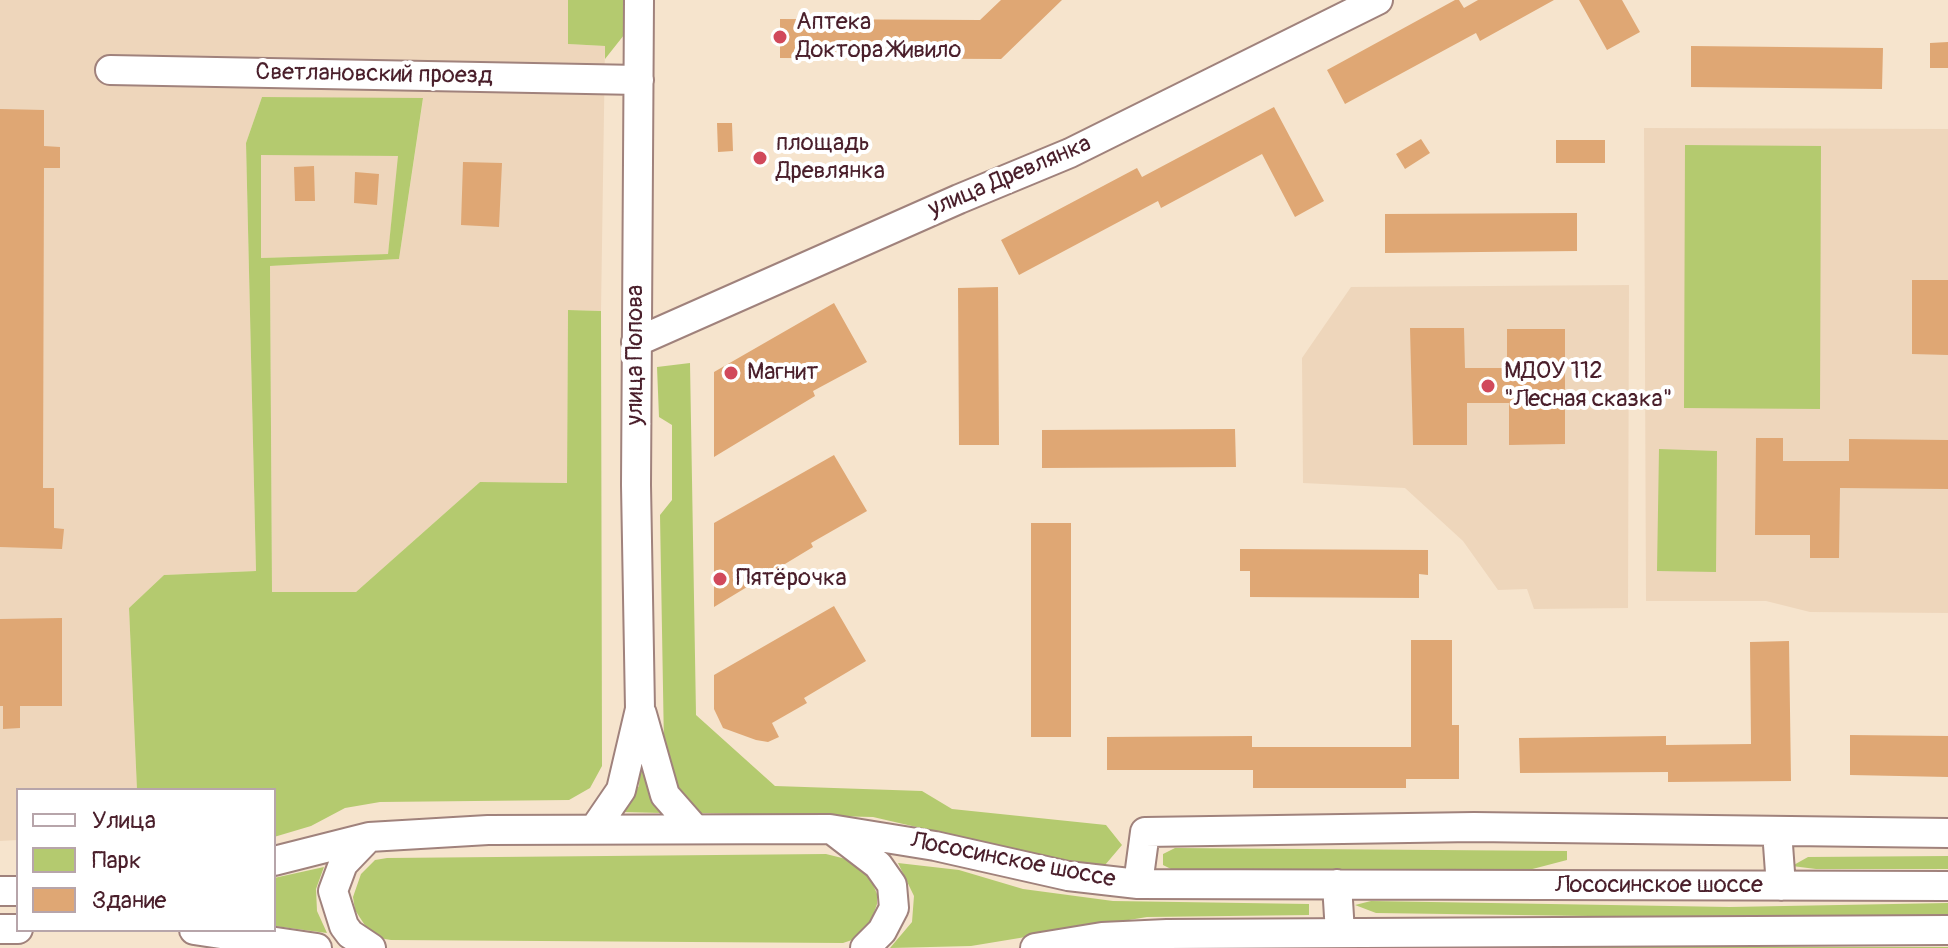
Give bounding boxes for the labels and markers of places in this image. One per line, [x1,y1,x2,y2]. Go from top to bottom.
place label: Аптека Доктора Живило [796,9,961,65]
marker: Аптека Доктора Живило [771,28,789,46]
place label: площадь Древлянка [776,130,885,186]
marker: площадь Древлянка [751,149,769,167]
place label: МДОУ 112 "Лесная сказка" [1504,358,1672,414]
place label: Магнит [747,359,818,387]
marker: Магнит [722,364,740,382]
marker: МДОУ 112 "Лесная сказка" [1479,377,1497,395]
place label: Пятёрочка [736,565,847,593]
marker: Пятёрочка [711,570,729,588]

